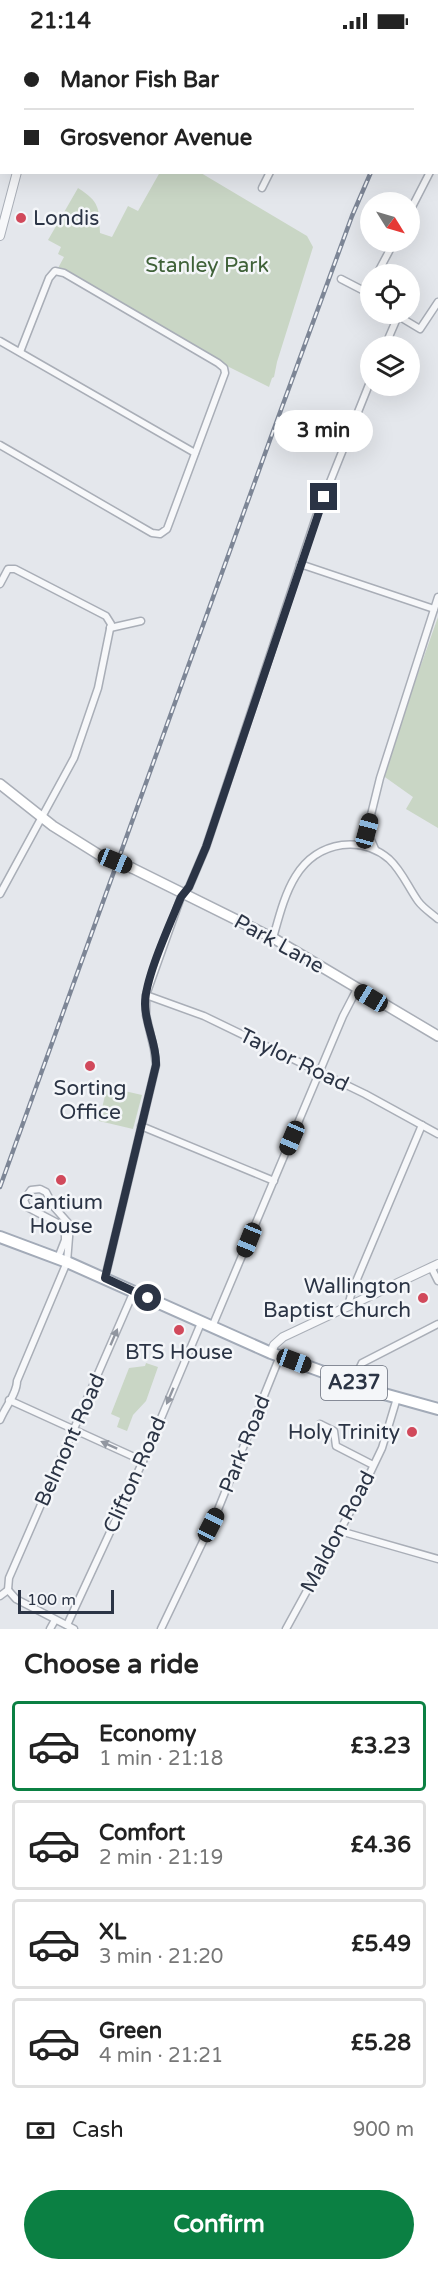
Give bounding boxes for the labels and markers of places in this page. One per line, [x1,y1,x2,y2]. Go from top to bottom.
place label: Londis [33,206,99,231]
marker: Londis [14,211,28,225]
marker: Sorting Office [83,1059,97,1073]
place label: Sorting Office [53,1076,127,1125]
marker: Cantium House [54,1173,68,1187]
place label: Cantium House [19,1190,103,1239]
place label: Wallington Baptist Church [263,1274,411,1323]
marker: Wallington Baptist Church [416,1291,430,1305]
marker: BTS House [172,1323,186,1337]
place label: BTS House [125,1340,233,1365]
place label: Holy Trinity [288,1420,400,1445]
marker: Holy Trinity [405,1425,419,1439]

